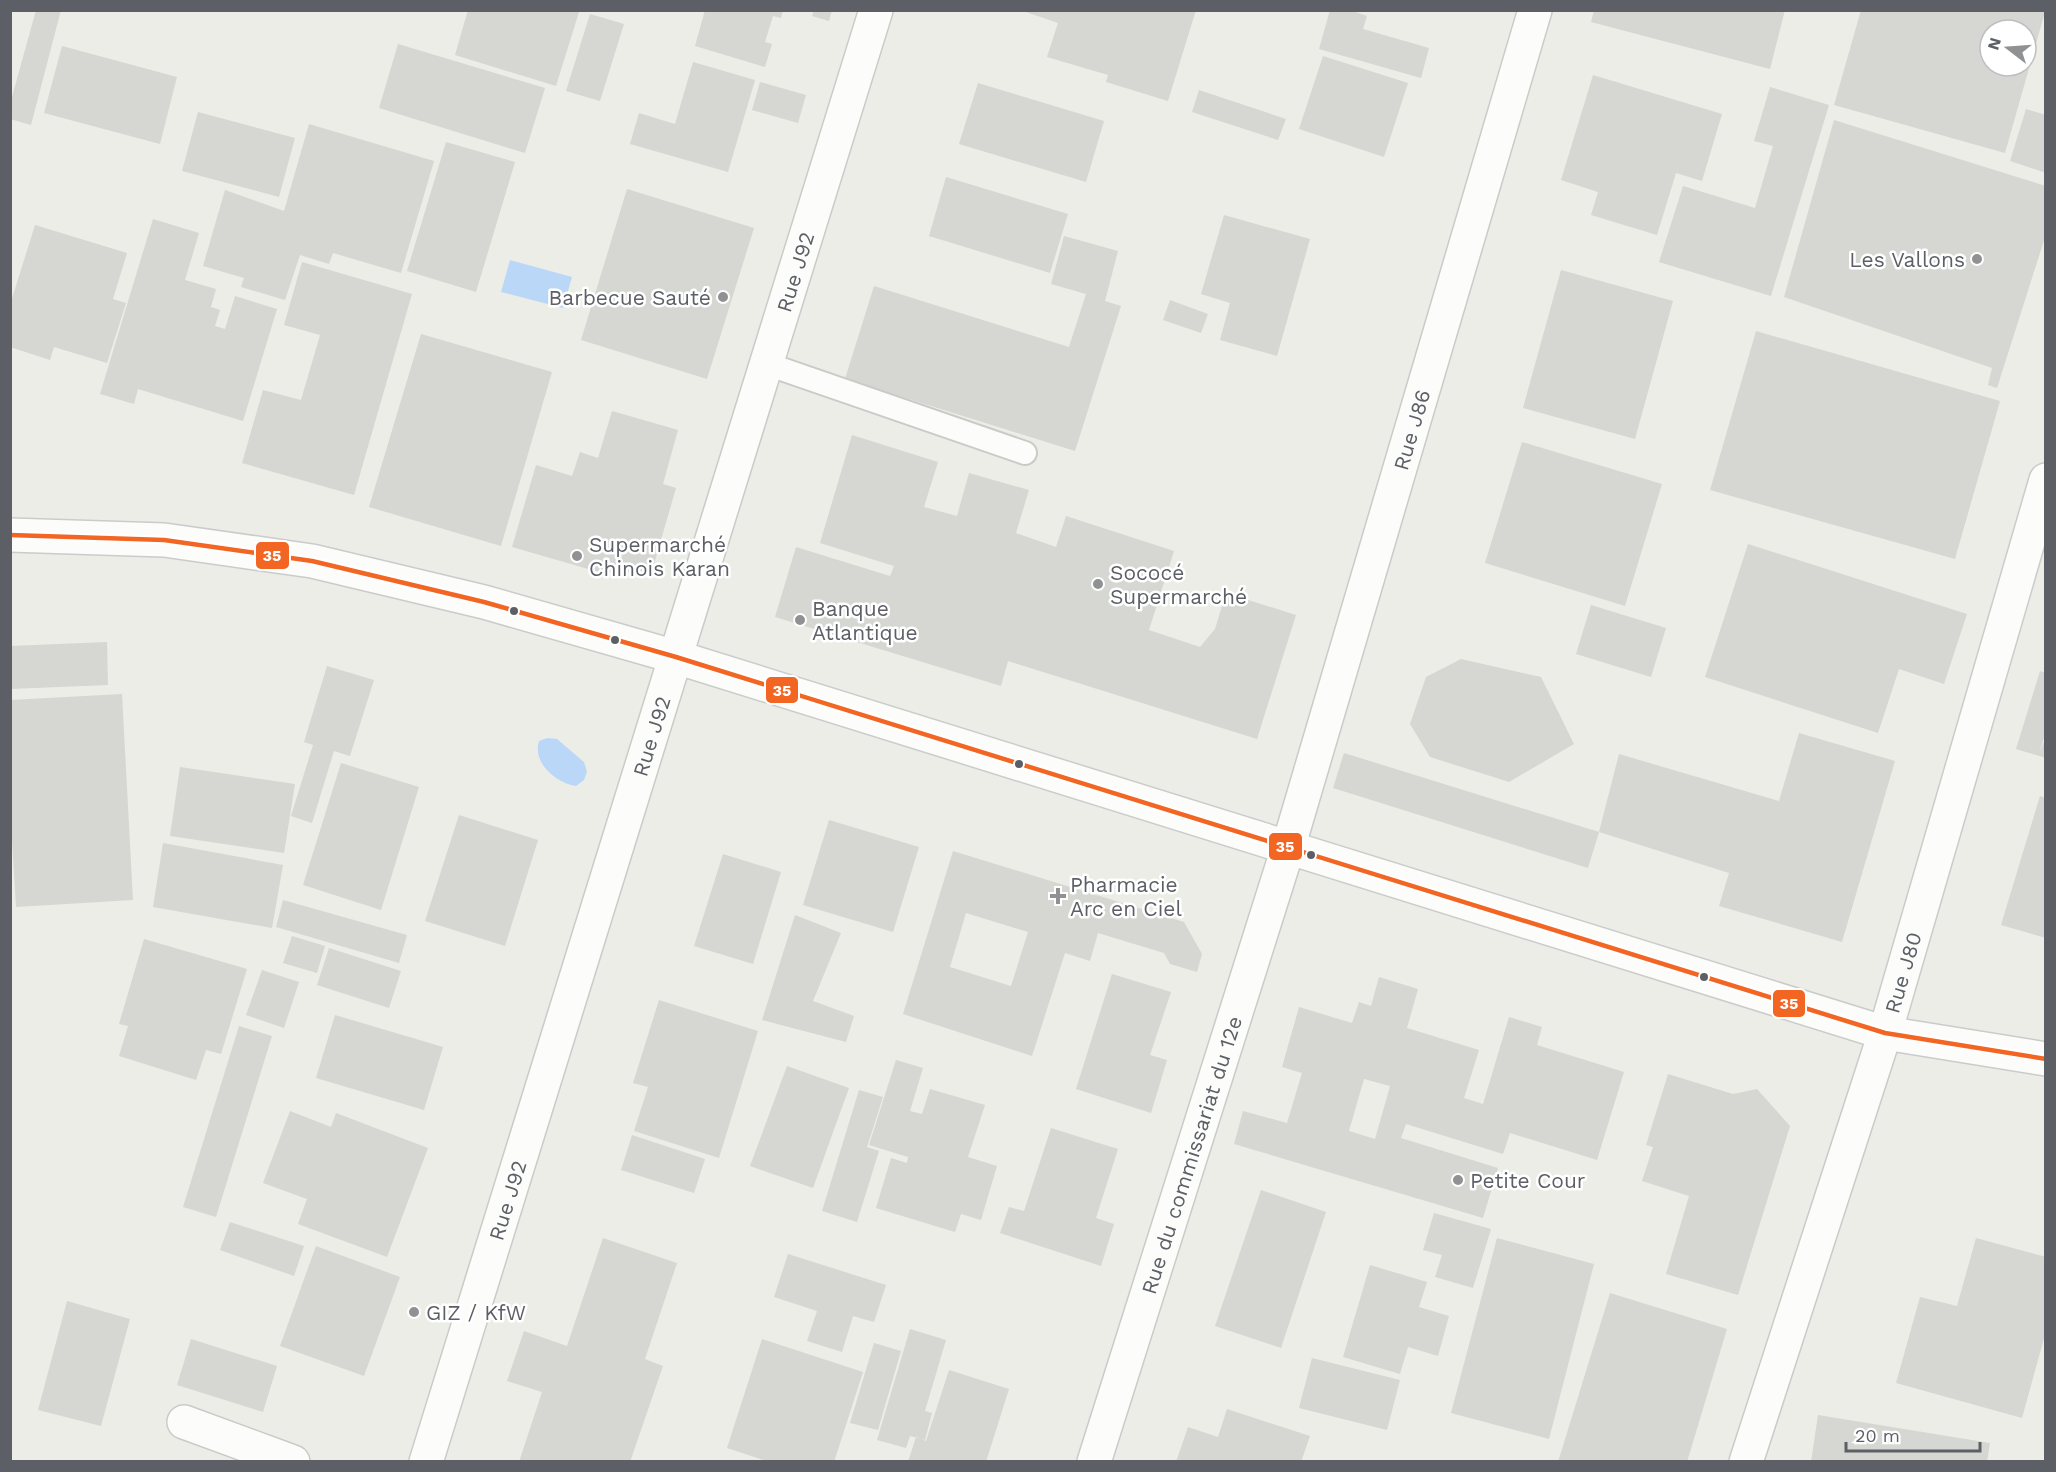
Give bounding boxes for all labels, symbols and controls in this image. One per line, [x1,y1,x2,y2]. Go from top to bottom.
north arrow [1978,18,2038,78]
text: N [1983,35,2005,52]
street label: Rue J92 [771,229,819,315]
place label: Les Vallons [1849,247,1965,272]
marker: Les Vallons [1970,252,1984,266]
place label: Barbecue Sauté [549,285,711,310]
marker: Barbecue Sauté [716,290,730,304]
street label: Rue J86 [1388,386,1435,473]
place label: Supermarché Chinois Karan [589,532,730,581]
line badge: 35 [255,541,290,570]
text: 35 [263,546,281,565]
marker: Supermarché Chinois Karan [570,549,584,563]
place label: Sococé Supermarché [1110,560,1247,609]
marker: Sococé Supermarché [1091,577,1105,591]
place label: Banque Atlantique [812,596,918,645]
unlabelled marker [508,605,520,617]
marker: Banque Atlantique [793,613,807,627]
unlabelled marker [609,634,621,646]
line badge: 35 [765,676,799,704]
text: 35 [773,681,791,700]
street label: Rue J92 [627,693,675,779]
unlabelled marker [1013,758,1025,770]
line badge: 35 [1268,832,1303,861]
text: 35 [1276,837,1294,856]
unlabelled marker [1305,849,1317,861]
place label: Pharmacie Arc en Ciel [1070,872,1182,921]
marker: Pharmacie Arc en Ciel [1051,889,1065,903]
street label: Rue J80 [1879,929,1926,1016]
unlabelled marker [1698,971,1710,983]
line badge: 35 [1772,989,1806,1018]
text: 35 [1780,994,1798,1013]
street label: Rue du commissariat du 12e [1135,1013,1247,1297]
street label: Rue J92 [483,1157,531,1243]
place label: Petite Cour [1470,1168,1586,1193]
marker: Petite Cour [1451,1173,1465,1187]
place label: GIZ / KfW [426,1300,526,1325]
marker: GIZ / KfW [407,1305,421,1319]
scale bar [1846,1415,1980,1453]
text: 20 m [1855,1425,1900,1446]

